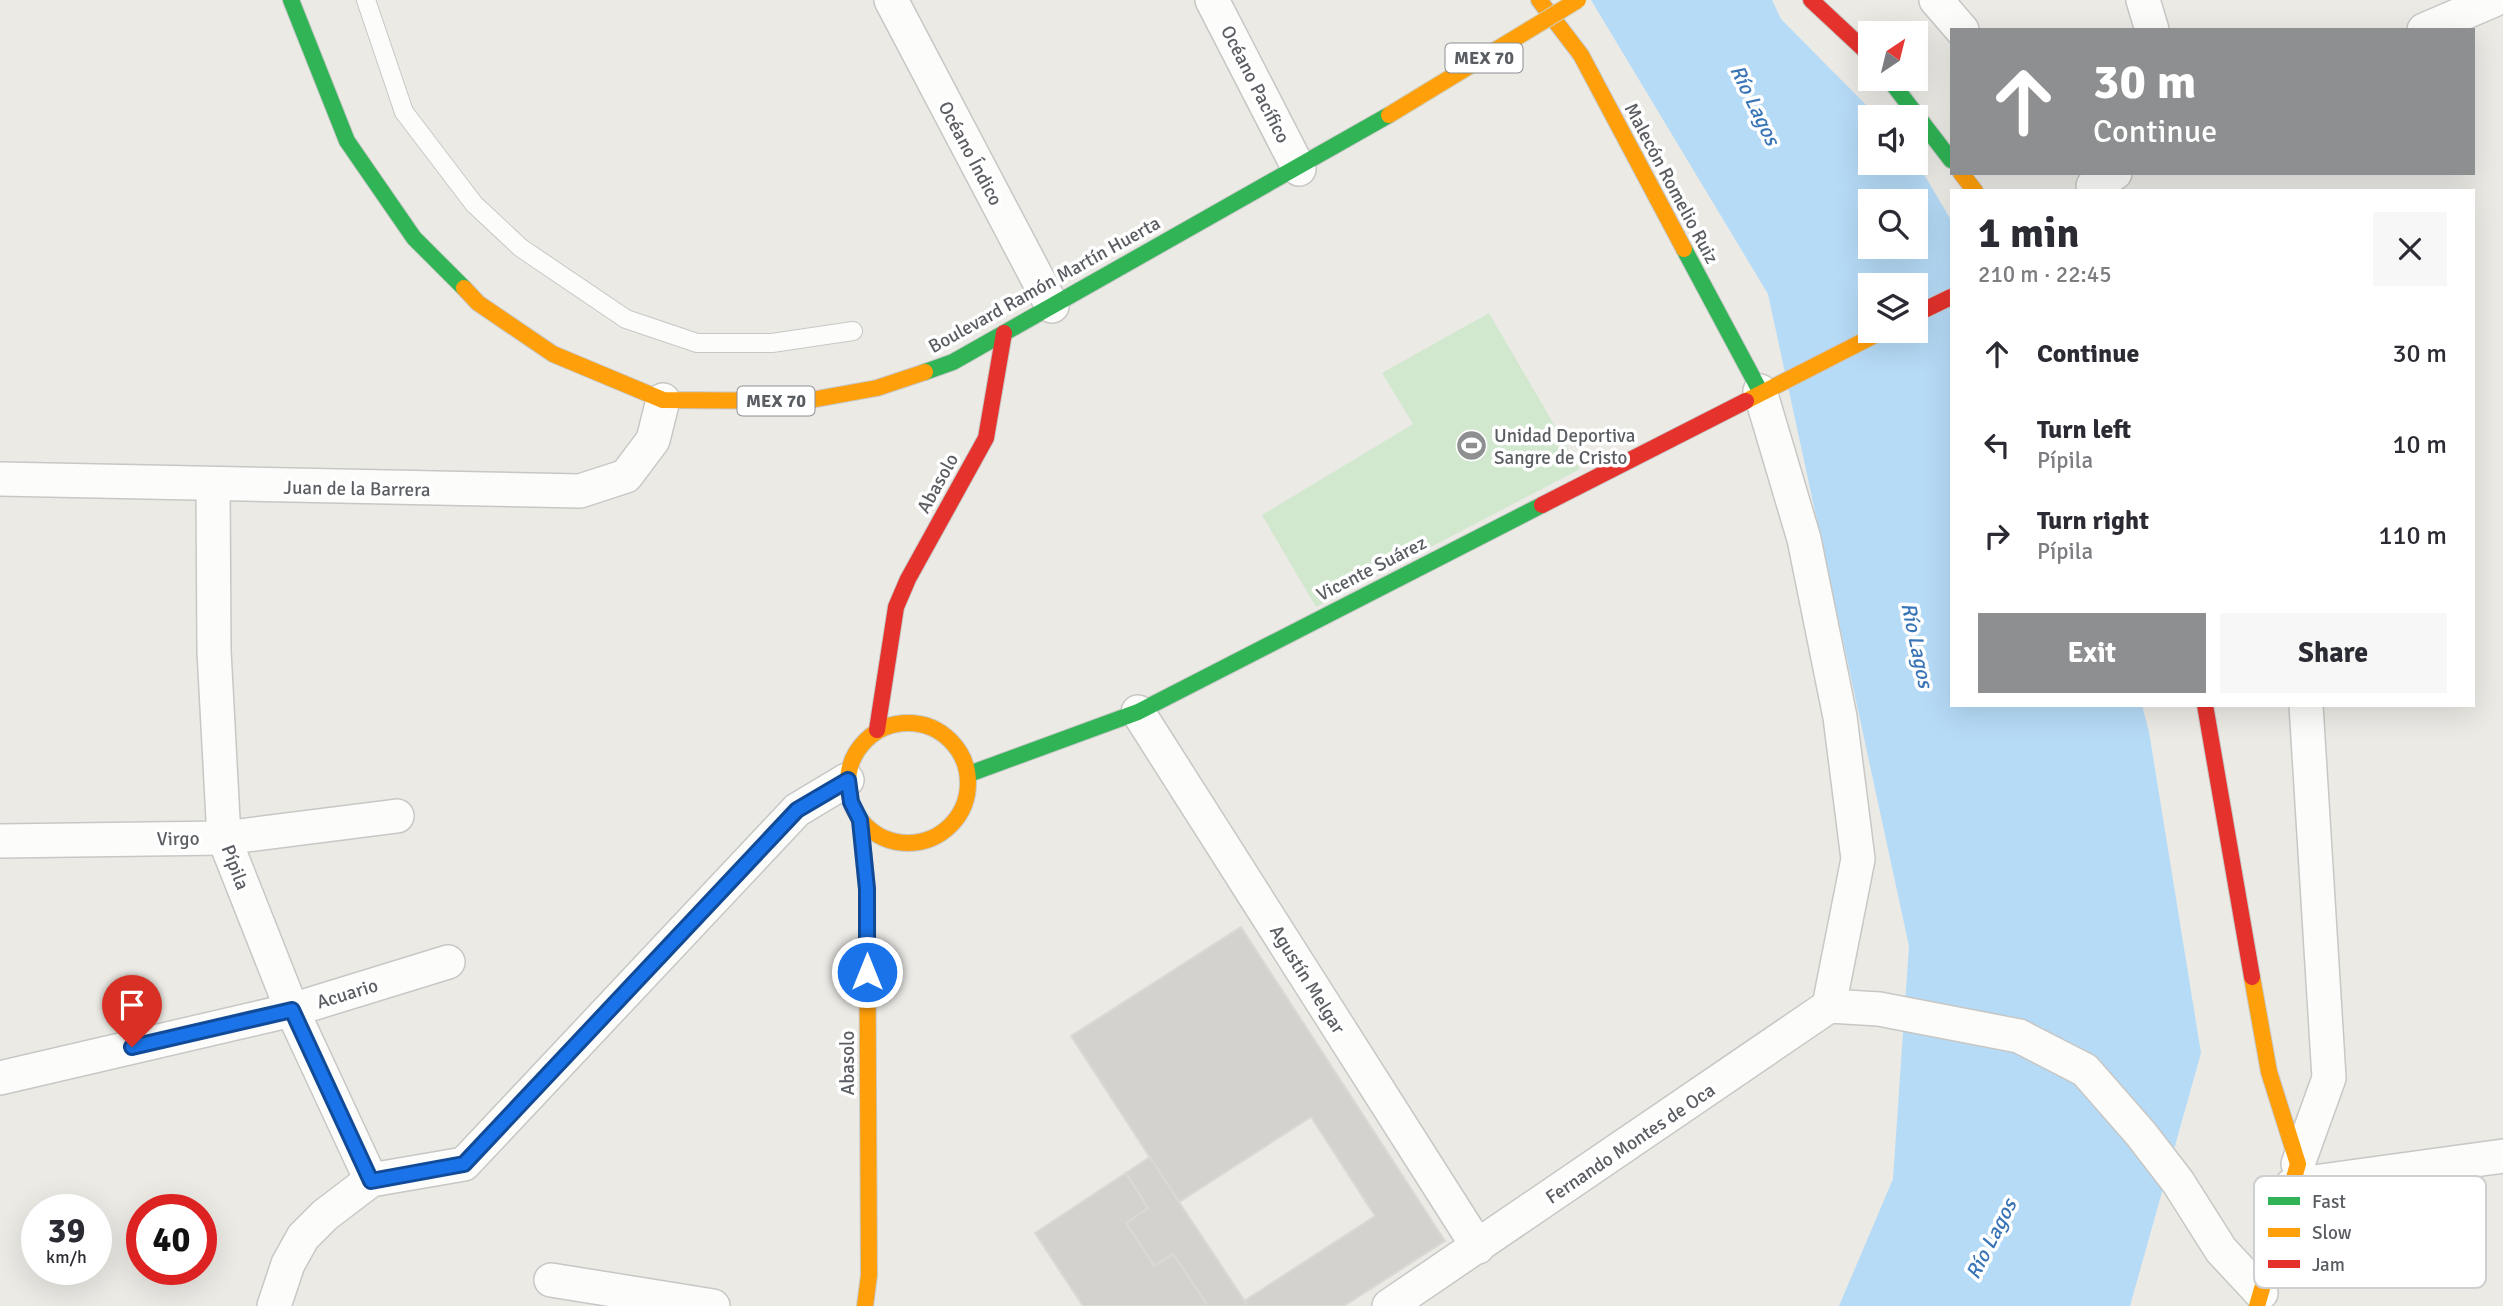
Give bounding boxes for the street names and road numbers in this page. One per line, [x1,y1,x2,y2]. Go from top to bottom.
street label: Océano Pacífico [1215,22,1295,147]
road number: MEX 70 [1446,44,1522,72]
street label: Océano Índico [933,97,1008,210]
street label: Malecón Romelio Ruiz [1619,99,1724,268]
street label: Boulevard Ramón Martín Huerta [924,211,1165,359]
road number: MEX 70 [738,386,814,416]
street label: Abasolo [912,449,964,518]
street label: Juan de la Barrera [283,476,431,502]
street label: Vicente Suárez [1312,531,1430,607]
street label: Virgo [156,827,200,851]
street label: Pípila [216,841,255,893]
street label: Agustín Melgar [1264,921,1350,1038]
street label: Acuario [314,973,381,1015]
street label: Abasolo [836,1031,860,1095]
street label: Fernando Montes de Oca [1541,1078,1720,1209]

